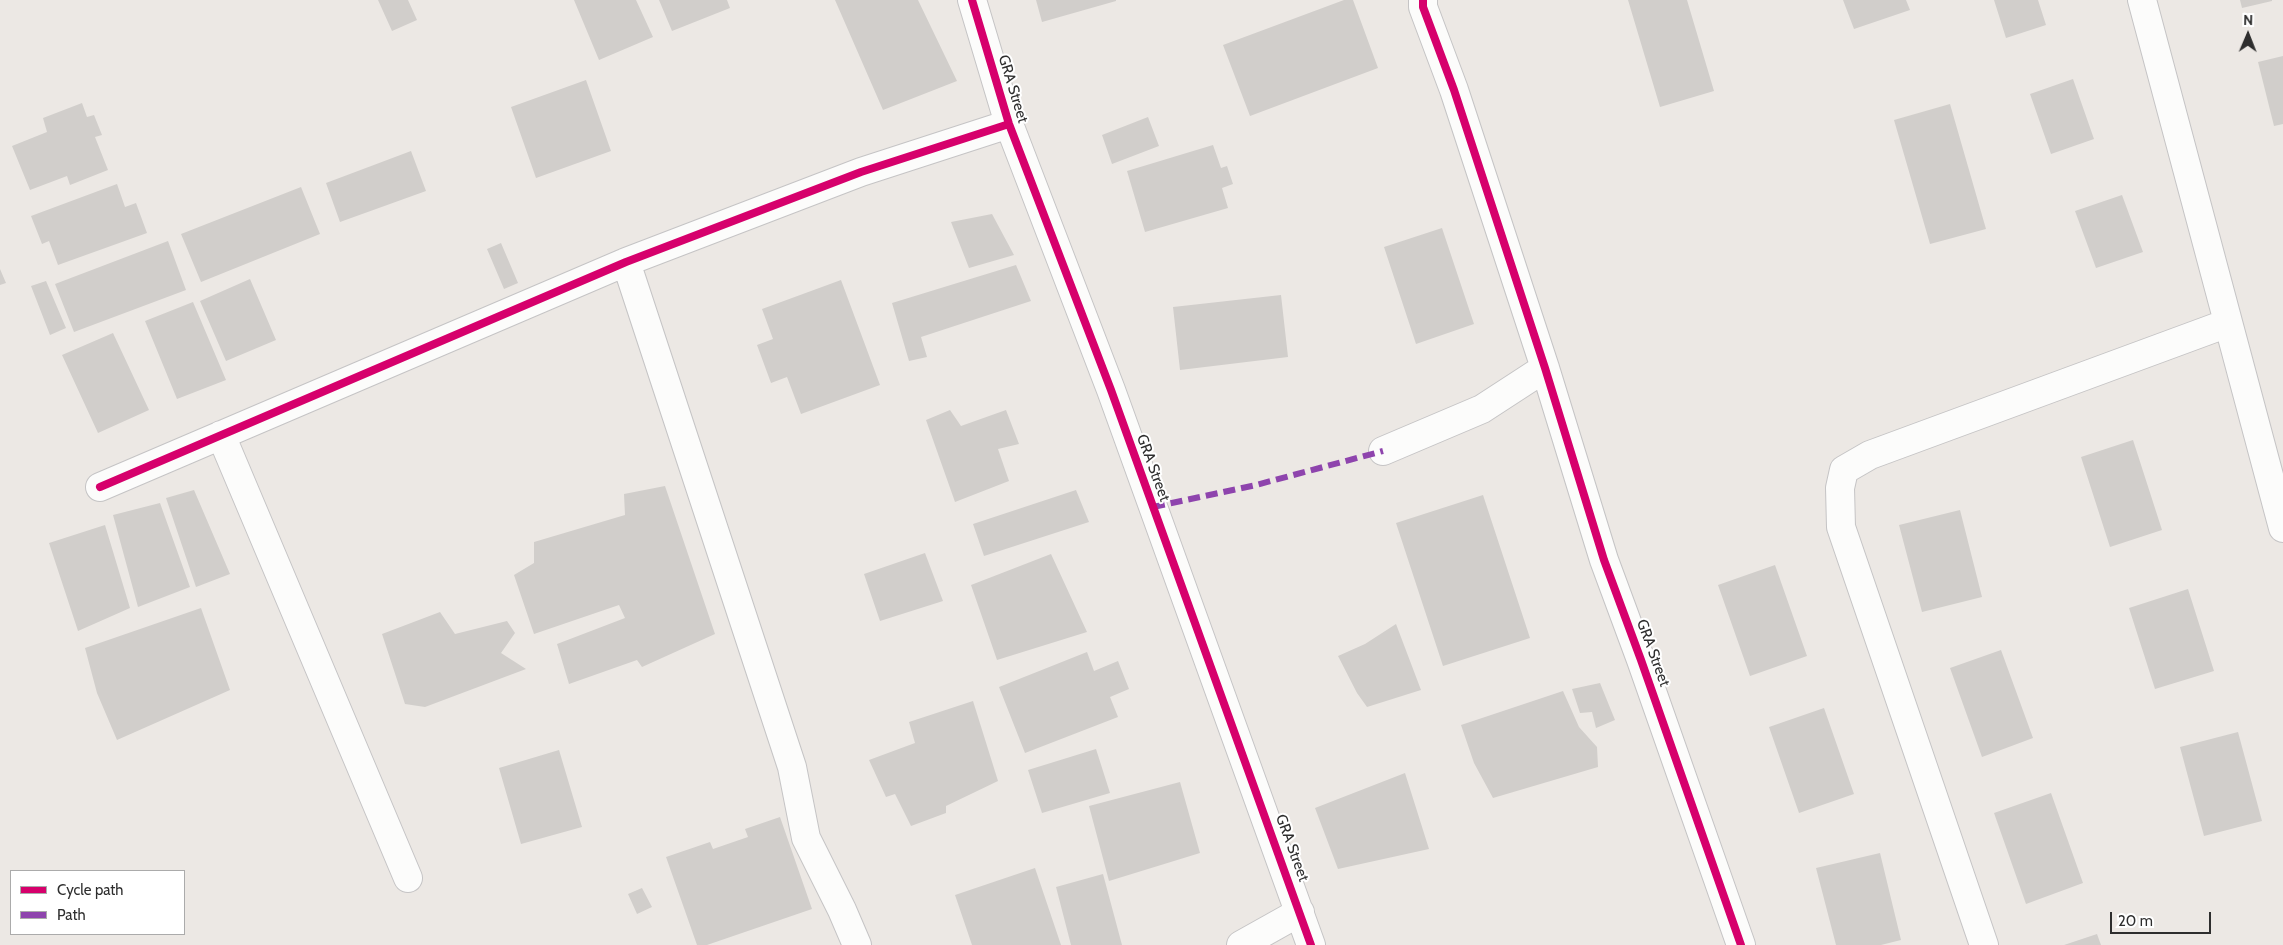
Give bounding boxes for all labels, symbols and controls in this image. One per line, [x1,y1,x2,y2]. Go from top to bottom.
north arrow [2223,10,2273,60]
text: N [2243,11,2253,29]
street label: GRA Street [994,53,1032,125]
street label: GRA Street [1133,432,1173,504]
street label: GRA Street [1633,617,1673,689]
street label: GRA Street [1272,812,1312,884]
legend [10,870,185,935]
text: Cycle path [57,881,123,899]
scale bar [2113,902,2214,934]
text: Path [57,906,86,924]
text: 20 m [2118,912,2153,930]

